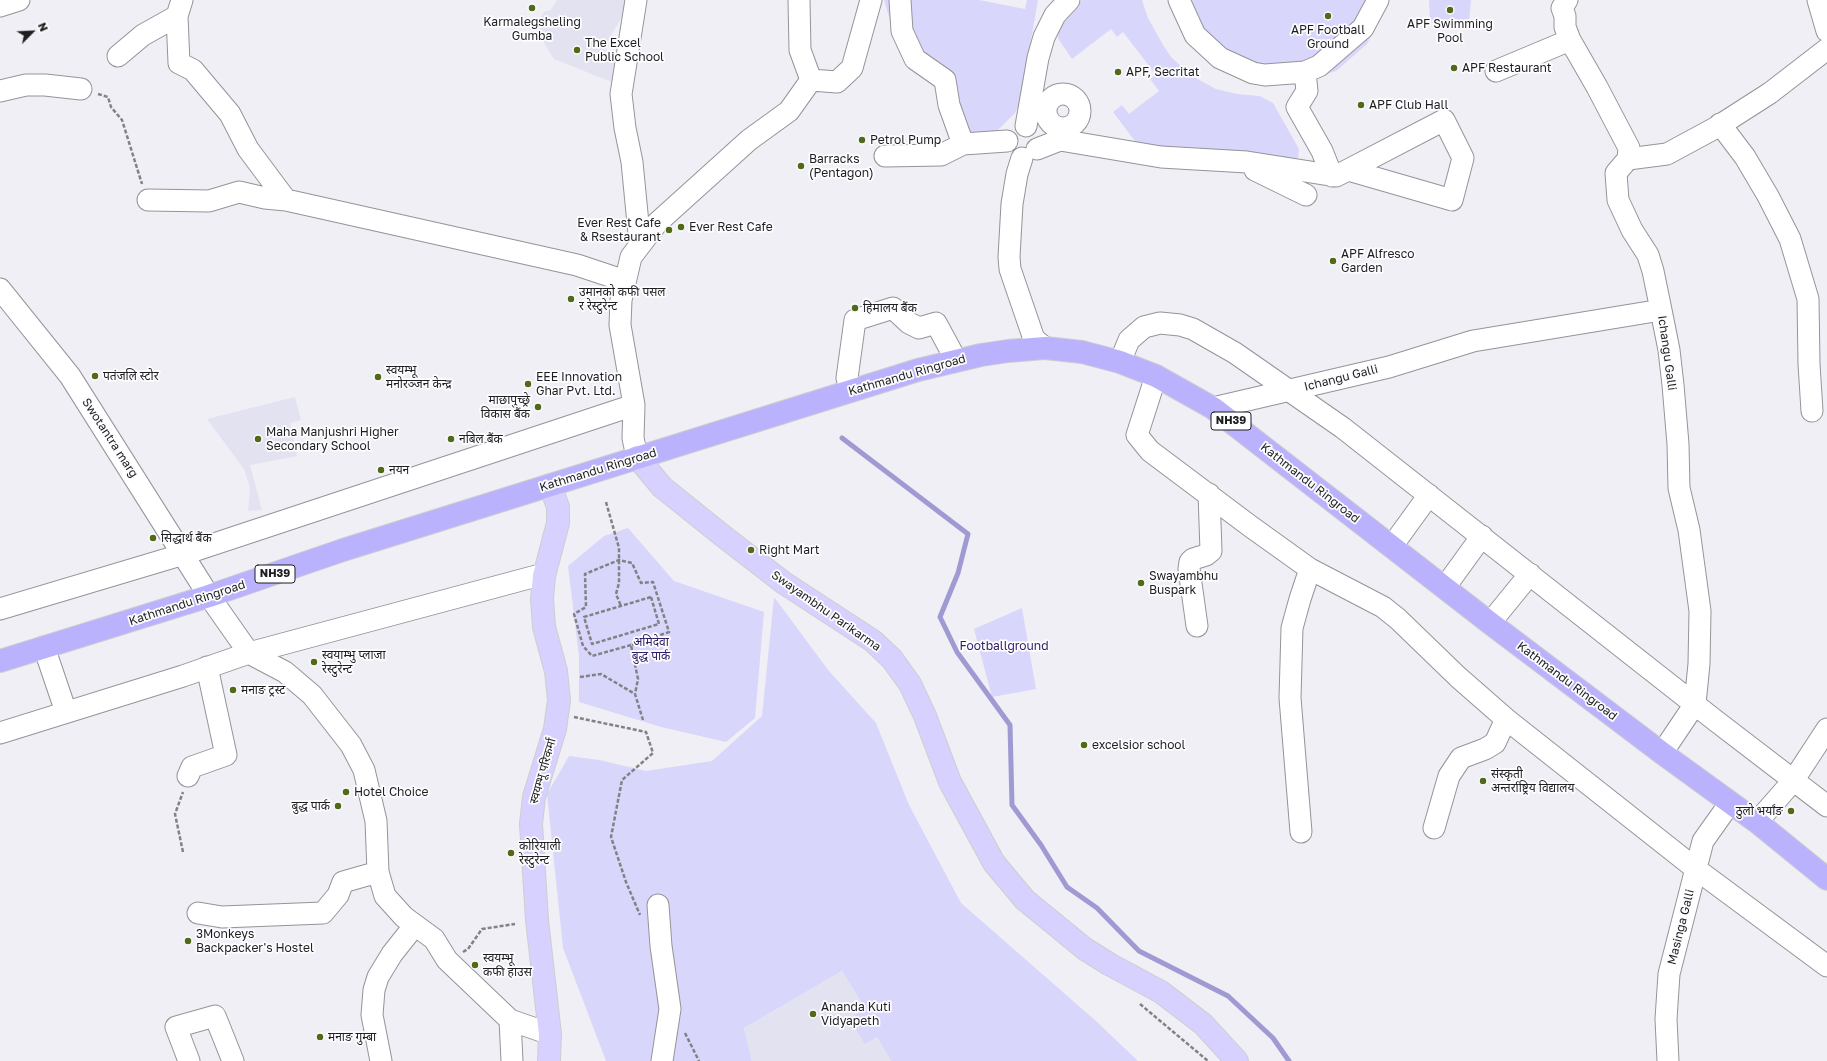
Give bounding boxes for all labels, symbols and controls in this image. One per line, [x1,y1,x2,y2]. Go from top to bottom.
marker: Karmalegsheling Gumba [527,3,537,13]
marker: APF Swimming Pool [1445,5,1455,15]
marker: APF Football Ground [1323,11,1333,21]
north arrow [12,12,52,52]
place label: Karmalegsheling Gumba [483,15,581,43]
place label: APF Swimming Pool [1407,17,1493,45]
text: N [36,20,51,33]
place label: APF Football Ground [1291,23,1365,51]
place label: The Excel Public School [585,36,664,64]
marker: The Excel Public School [572,45,582,55]
place label: APF Restaurant [1462,61,1552,75]
marker: APF Restaurant [1449,63,1459,73]
place label: APF, Secritat [1126,65,1200,79]
marker: APF, Secritat [1113,67,1123,77]
place label: APF Club Hall [1369,98,1448,112]
marker: APF Club Hall [1356,100,1366,110]
place label: Petrol Pump [870,133,941,147]
marker: Petrol Pump [857,135,867,145]
place label: Barracks (Pentagon) [809,152,874,180]
marker: Barracks (Pentagon) [796,161,806,171]
place label: Ever Rest Cafe & Rsestaurant [577,216,661,244]
place label: Ever Rest Cafe [689,220,773,234]
marker: Ever Rest Cafe [676,222,686,232]
marker: Ever Rest Cafe & Rsestaurant [664,225,674,235]
place label: APF Alfresco Garden [1341,247,1414,275]
marker: APF Alfresco Garden [1328,256,1338,266]
place label: उमानको कफी पसल र रेस्टुरेन्ट [579,285,665,313]
marker: उमानको कफी पसल र रेस्टुरेन्ट [566,294,576,304]
place label: हिमालय बैंक [863,301,917,315]
marker: हिमालय बैंक [850,303,860,313]
street label: Ichangu Galli [1655,315,1679,391]
street label: Kathmandu Ringroad [847,351,967,399]
street label: Ichangu Galli [1303,362,1379,394]
place label: स्वयम्भू मनोरञ्जन केन्द्र [386,363,452,391]
place label: पतंजलि स्टोर [103,369,159,383]
place label: EEE Innovation Ghar Pvt. Ltd. [536,370,622,398]
marker: पतंजलि स्टोर [90,371,100,381]
marker: स्वयम्भू मनोरञ्जन केन्द्र [373,372,383,382]
marker: EEE Innovation Ghar Pvt. Ltd. [523,379,533,389]
place label: माछापुच्छ्रे विकास बैंक [481,393,530,421]
street label: Swotantra marg [79,396,141,480]
marker: माछापुच्छ्रे विकास बैंक [533,402,543,412]
road number: NH39 [1211,412,1251,430]
place label: Maha Manjushri Higher Secondary School [266,425,399,453]
place label: नबिल बैंक [459,432,503,446]
marker: Maha Manjushri Higher Secondary School [253,434,263,444]
marker: नबिल बैंक [446,434,456,444]
street label: Kathmandu Ringroad [1258,440,1362,526]
street label: Kathmandu Ringroad [538,445,658,495]
place label: नयन [389,463,409,477]
marker: नयन [376,465,386,475]
place label: सिद्धार्थ बैंक [161,531,212,545]
marker: सिद्धार्थ बैंक [148,533,158,543]
place label: Right Mart [759,543,820,557]
marker: Right Mart [746,545,756,555]
road number: NH39 [255,565,295,583]
street label: Swayambhu Parikarma [769,568,883,654]
place label: Swayambhu Buspark [1149,569,1218,597]
street label: Kathmandu Ringroad [127,577,247,629]
marker: Swayambhu Buspark [1136,578,1146,588]
park label: अमिदेवा बुद्ध पार्क [632,635,670,663]
park label: Footballground [959,639,1049,653]
street label: Kathmandu Ringroad [1514,639,1620,723]
place label: स्वयाम्भु प्लाजा रेस्टुरेन्ट [322,648,386,676]
marker: स्वयाम्भु प्लाजा रेस्टुरेन्ट [309,657,319,667]
place label: मनाङ ट्रस्ट [241,683,285,697]
marker: मनाङ ट्रस्ट [228,685,238,695]
street label: स्वयम्भू परिकर्मा [527,736,559,806]
place label: excelsior school [1092,738,1185,752]
marker: excelsior school [1079,740,1089,750]
place label: संस्कृती अन्तर्राष्ट्रिय विद्यालय [1491,767,1574,795]
marker: संस्कृती अन्तर्राष्ट्रिय विद्यालय [1478,776,1488,786]
place label: Hotel Choice [354,785,428,799]
marker: Hotel Choice [341,787,351,797]
place label: बुद्ध पार्क [291,799,330,813]
marker: बुद्ध पार्क [333,801,343,811]
place label: ठुलो भर्यांङ [1736,804,1783,818]
marker: ठुलो भर्यांङ [1786,806,1796,816]
place label: कोरियाली रेस्टुरेन्ट [519,839,561,867]
marker: कोरियाली रेस्टुरेन्ट [506,848,516,858]
street label: Masinga Galli [1665,888,1697,966]
place label: 3Monkeys Backpacker's Hostel [196,927,314,955]
marker: 3Monkeys Backpacker's Hostel [183,936,193,946]
place label: स्वयम्भू कफी हाउस [483,951,532,979]
marker: स्वयम्भू कफी हाउस [470,960,480,970]
place label: Ananda Kuti Vidyapeth [821,1000,891,1028]
marker: Ananda Kuti Vidyapeth [808,1009,818,1019]
place label: मनाङ गुम्बा [328,1030,376,1044]
marker: मनाङ गुम्बा [315,1032,325,1042]

